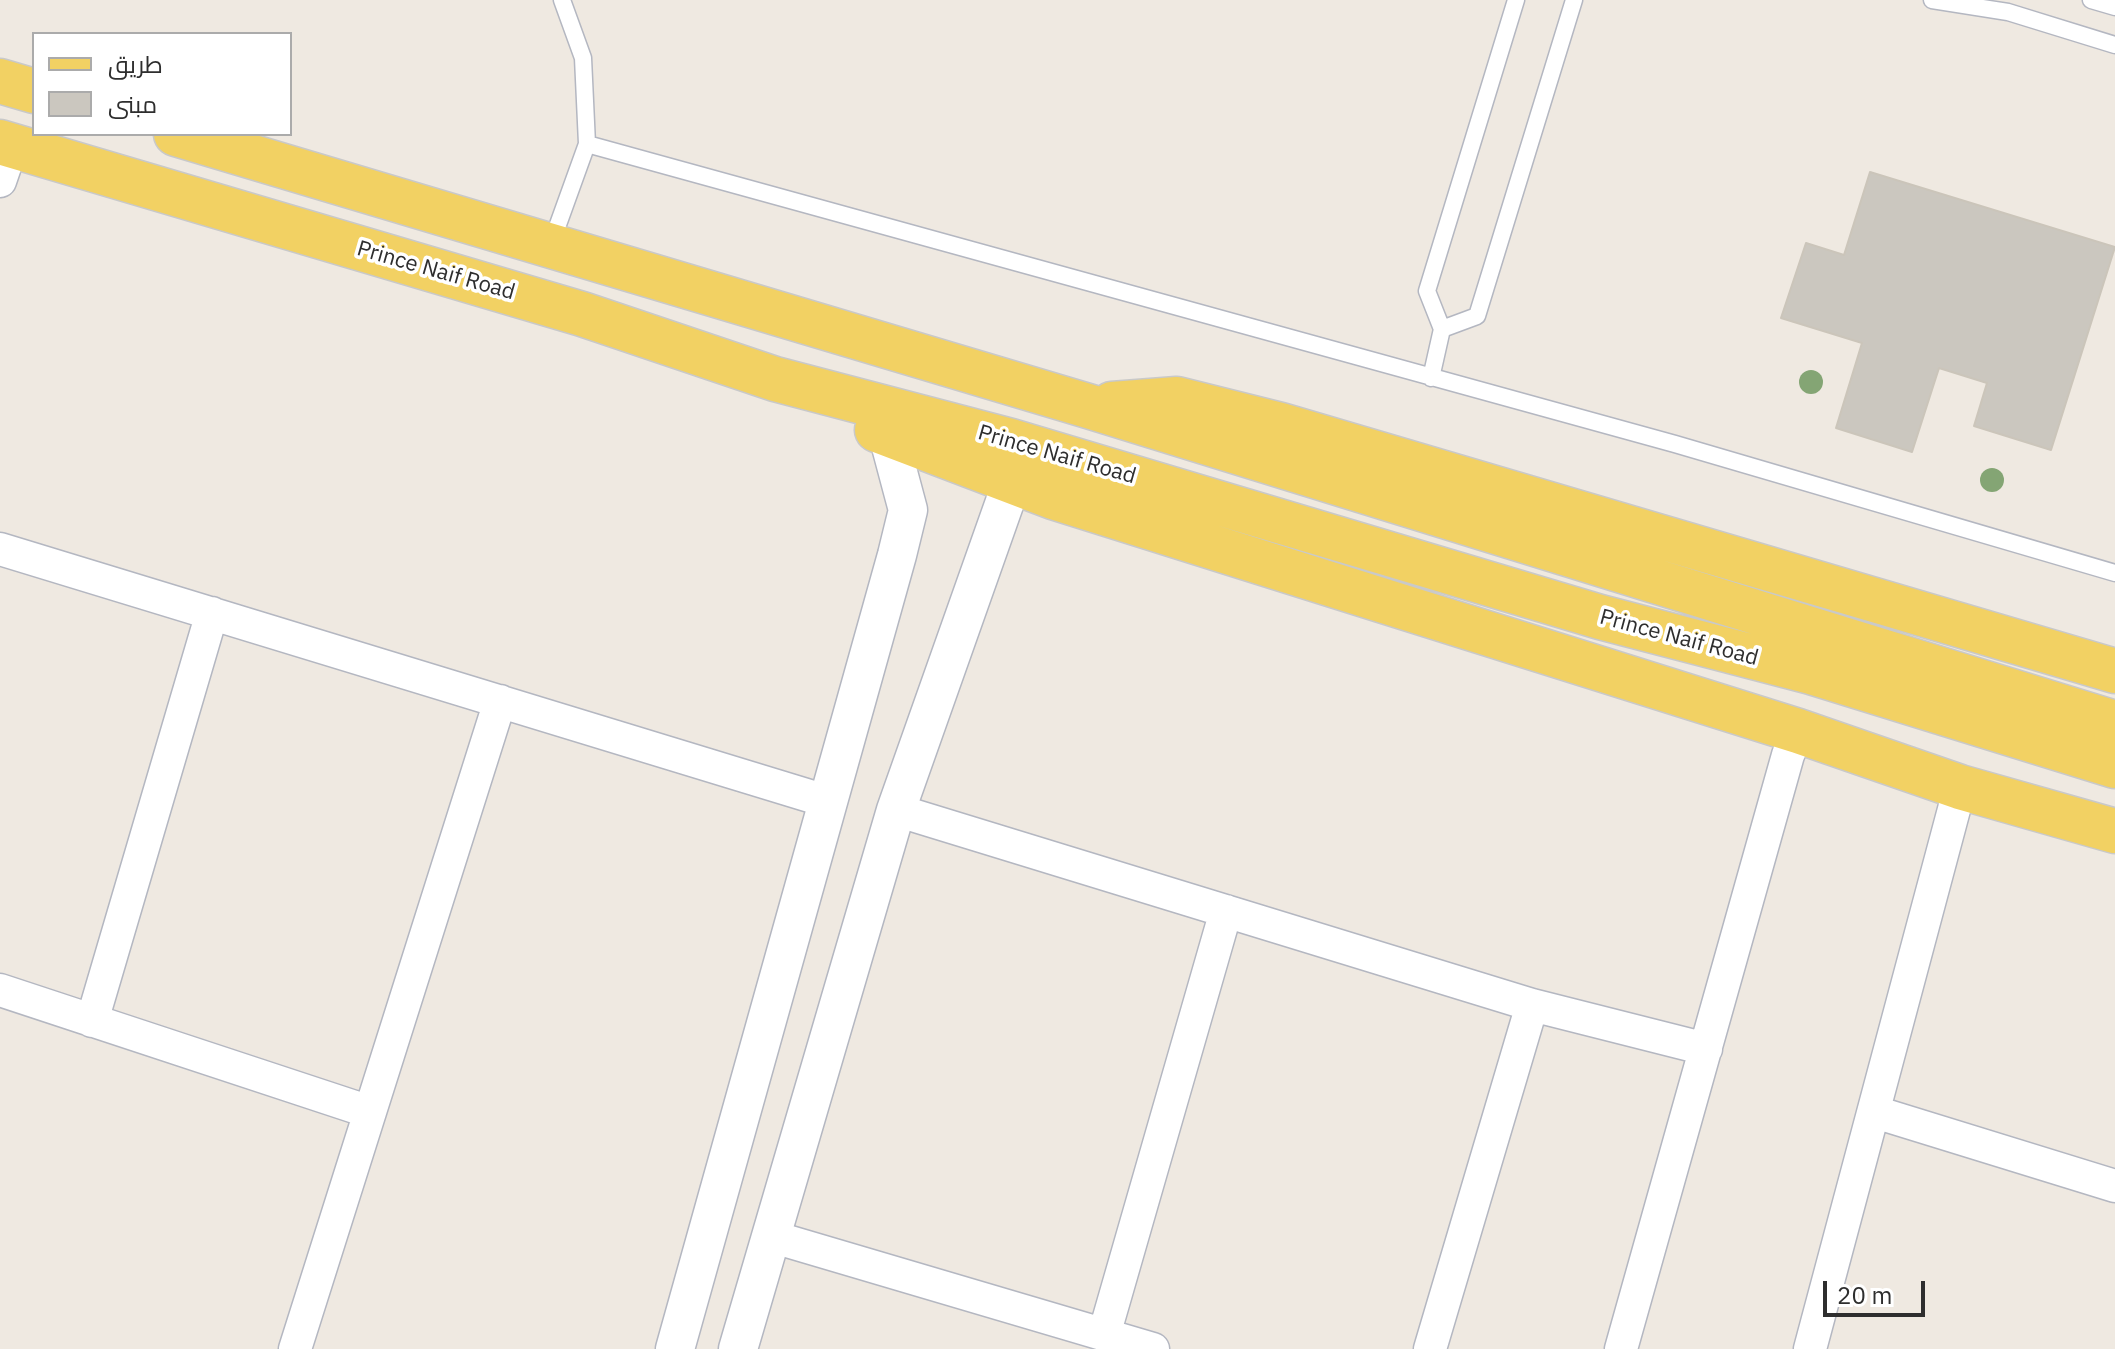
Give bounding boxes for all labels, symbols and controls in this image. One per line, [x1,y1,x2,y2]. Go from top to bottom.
legend [32,32,292,136]
text: طريق [108,48,163,80]
text: مبنى [108,88,157,120]
street label: Prince Naif Road [354,236,518,306]
street label: Prince Naif Road [975,420,1139,490]
street label: Prince Naif Road [1597,604,1761,672]
scale bar [1827,1265,1929,1315]
text: 20 m [1837,1279,1892,1311]

